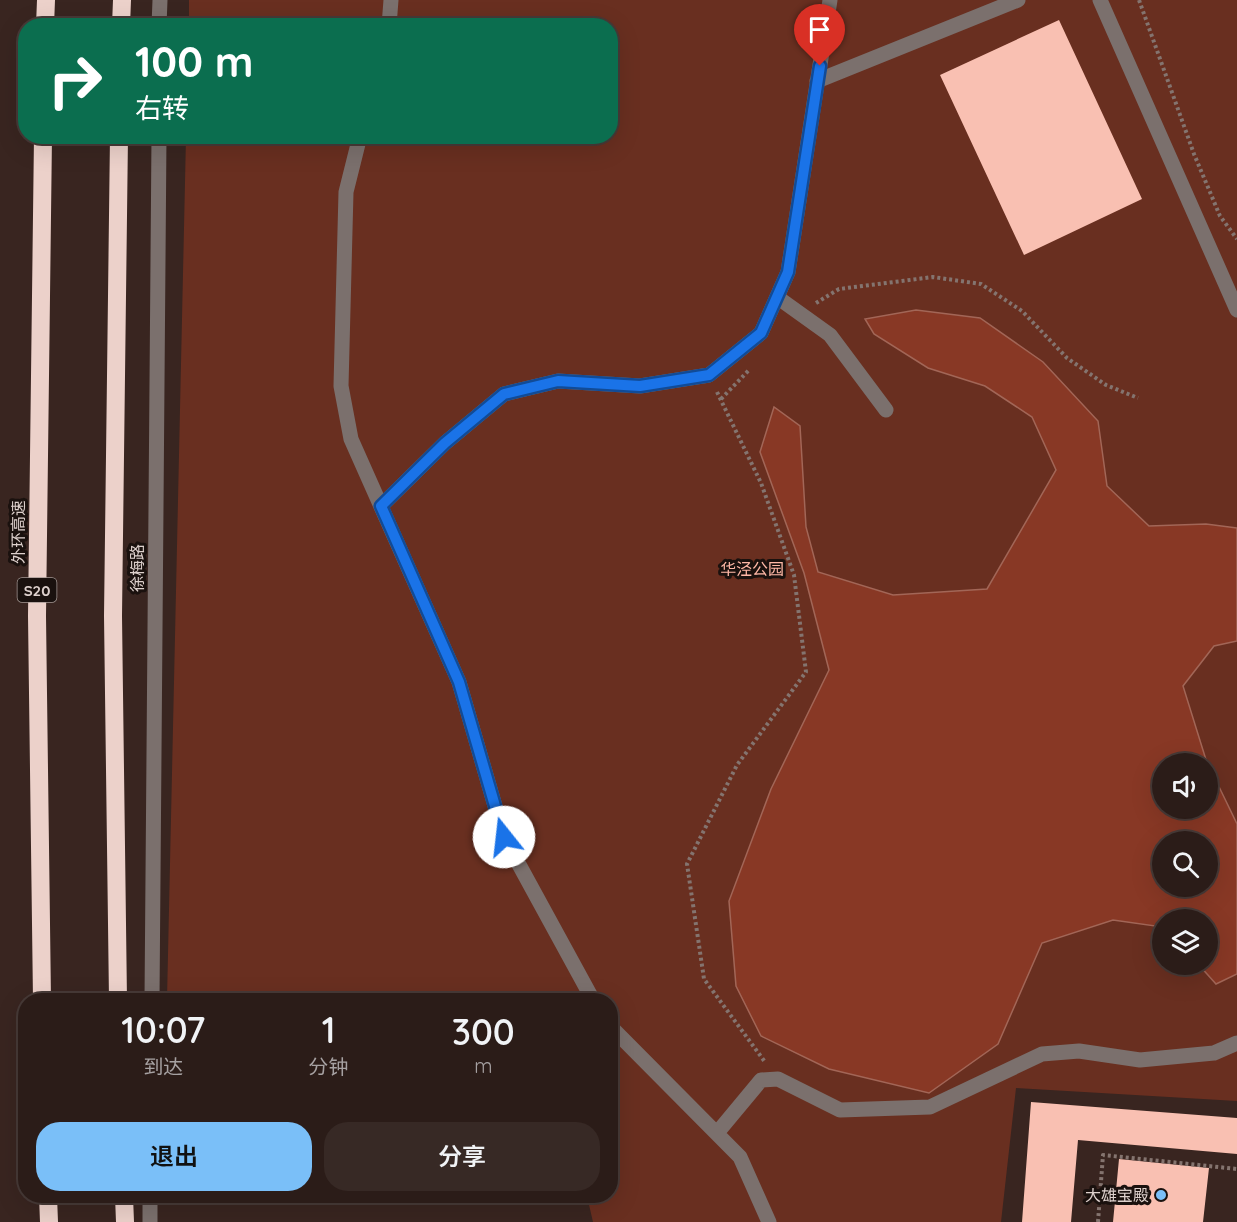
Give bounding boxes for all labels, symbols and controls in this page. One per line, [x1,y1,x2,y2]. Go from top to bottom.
pin [794,4,845,66]
icon: arrive [803,13,836,46]
text: 100 m [135,35,253,88]
icon: right [36,42,114,120]
text: 右转 [135,91,189,125]
street label: 外环高速 [8,500,28,564]
street label: 徐梅路 [127,544,147,592]
park label: 华泾公园 [720,559,784,579]
road number: S20 [18,578,57,602]
map controls [1152,753,1218,975]
button: sound [1152,753,1218,819]
position arrow [472,805,536,869]
button: search [1152,831,1218,897]
button: layers [1152,909,1218,975]
text: 10:07 [121,1007,205,1052]
text: 1 [322,1007,335,1052]
text: 300 [452,1009,515,1054]
text: m [474,1053,492,1078]
text: 到达 [143,1054,183,1079]
text: 分钟 [309,1054,349,1079]
button: 退出 [36,1122,312,1191]
button: 分享 [324,1122,600,1191]
place label: 大雄宝殿 [1085,1185,1149,1205]
marker: 大雄宝殿 [1154,1188,1168,1202]

